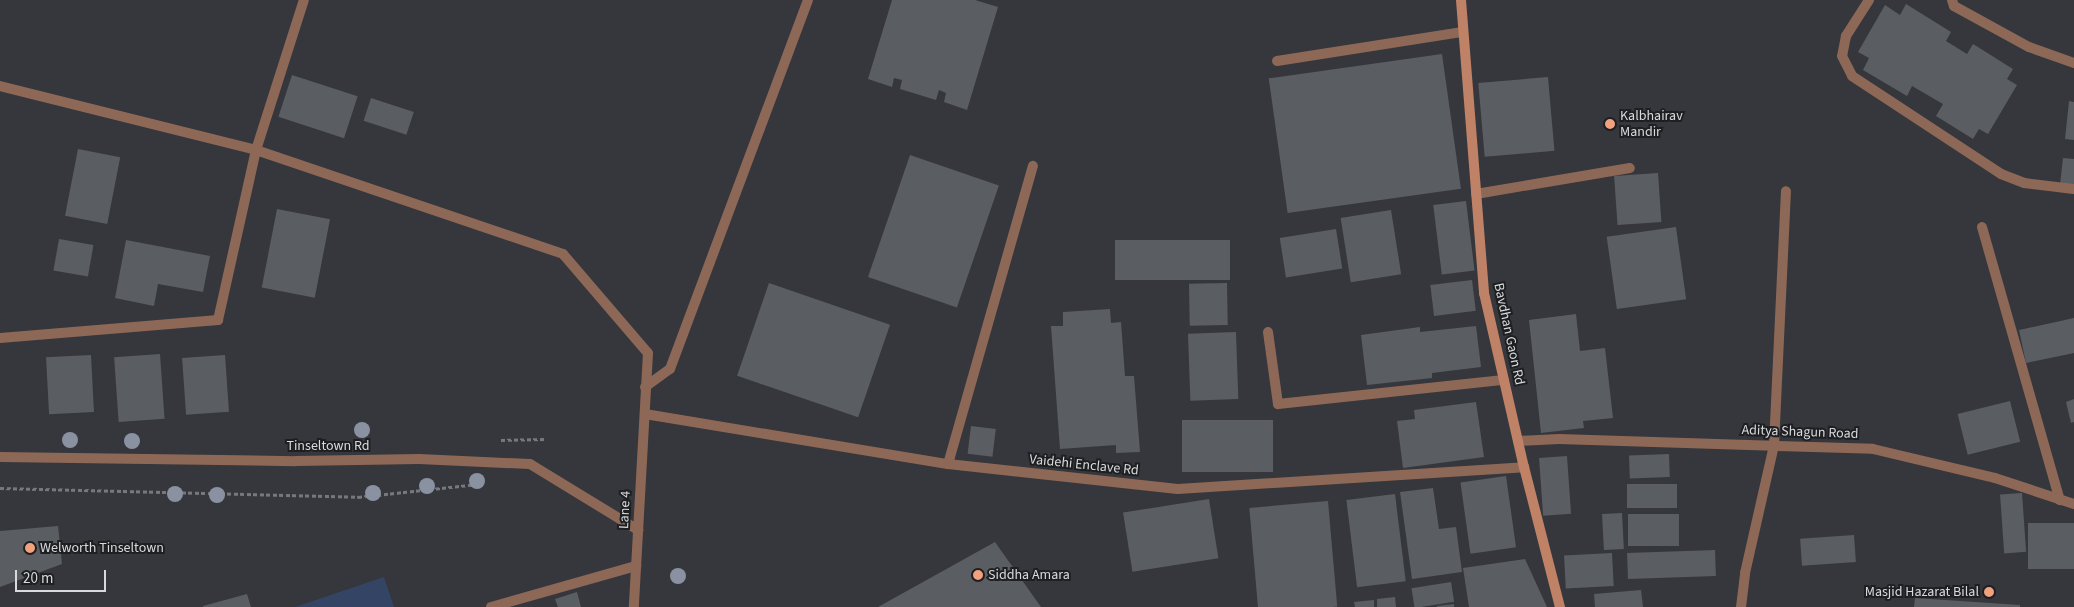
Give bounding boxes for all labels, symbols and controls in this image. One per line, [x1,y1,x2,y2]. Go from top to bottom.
place label: Kalbhairav Mandir [1620,108,1683,140]
marker: Kalbhairav Mandir [1604,118,1616,130]
street label: Bavdhan Gaon Rd [1490,281,1528,387]
street label: Aditya Shagun Road [1741,422,1859,442]
street label: Tinseltown Rd [286,438,370,454]
street label: Vaidehi Enclave Rd [1029,451,1139,479]
street label: Lane 4 [616,490,634,530]
place label: Welworth Tinseltown [40,540,164,556]
marker: Welworth Tinseltown [24,542,36,554]
scale bar [18,560,109,592]
place label: Siddha Amara [988,567,1070,583]
text: 20 m [23,568,53,589]
marker: Siddha Amara [972,569,984,581]
place label: Masjid Hazarat Bilal [1865,584,1979,600]
marker: Masjid Hazarat Bilal [1983,586,1995,598]

